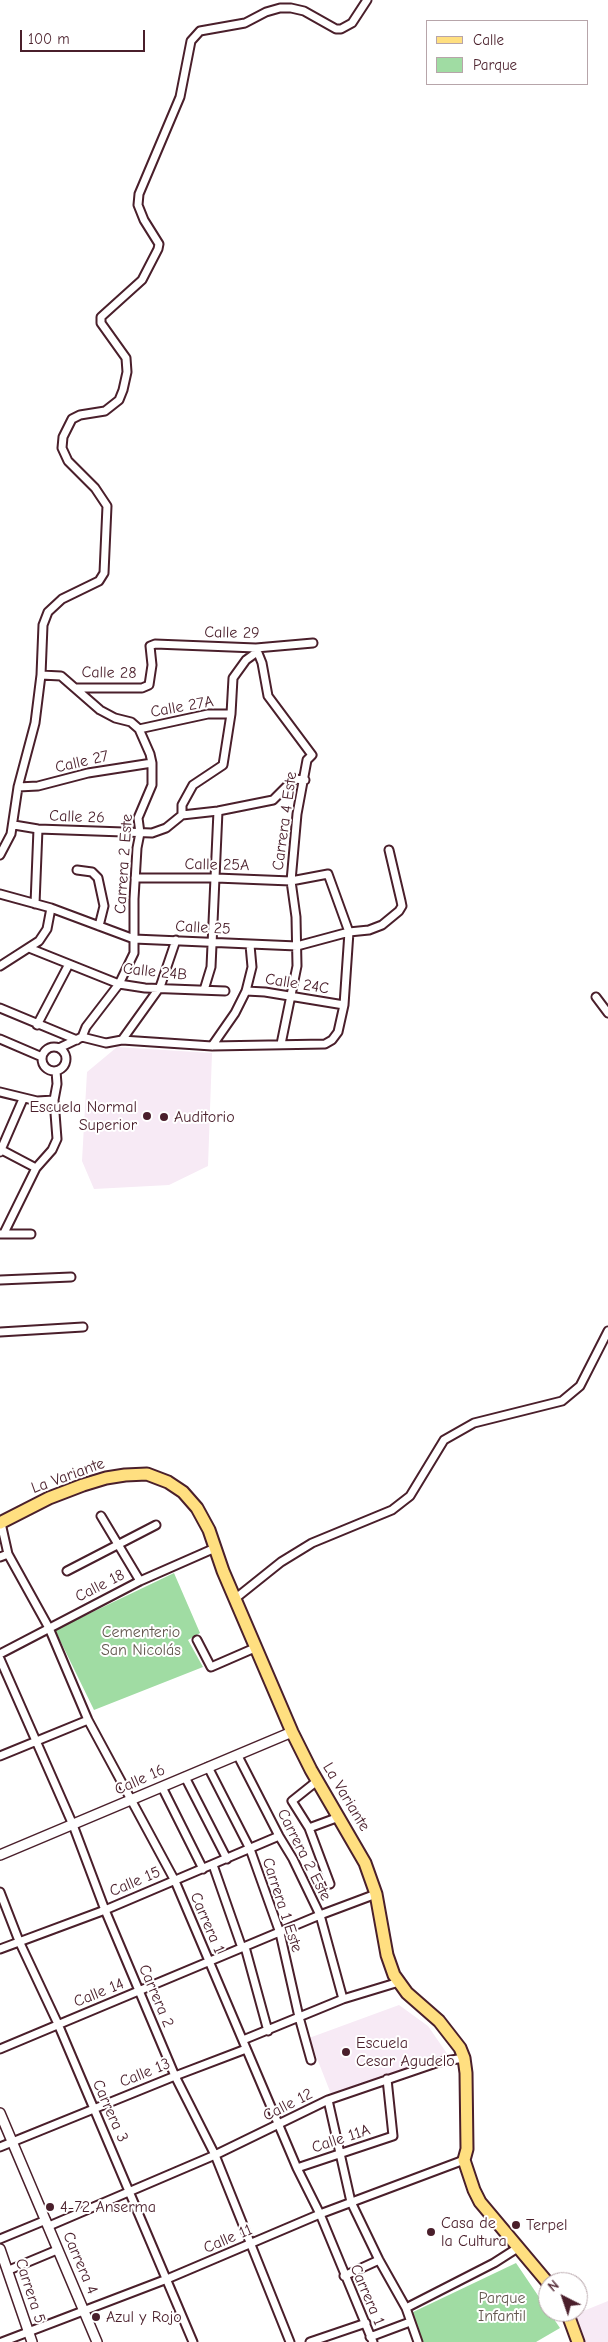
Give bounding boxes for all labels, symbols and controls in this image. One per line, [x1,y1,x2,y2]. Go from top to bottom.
scale bar [22,20,148,52]
legend [426,20,588,85]
text: 100 m [28,30,70,48]
text: Calle [473,31,504,49]
text: Parque [473,56,517,74]
street label: Calle 29 [204,623,260,643]
street label: Calle 28 [81,663,137,683]
street label: Calle 27A [149,692,215,722]
street label: Calle 27 [53,747,111,777]
street label: Carrera 4 Este [269,770,301,872]
street label: Calle 26 [49,806,105,828]
street label: Carrera 2 Este [111,813,137,915]
street label: Calle 25A [184,855,250,875]
street label: Calle 25 [175,917,231,939]
street label: Calle 24B [122,959,188,985]
street label: Calle 24C [264,969,330,999]
place label: Escuela Normal Superior [29,1097,137,1135]
place label: Auditorio [174,1107,235,1127]
marker: Escuela Normal Superior [141,1110,153,1122]
marker: Auditorio [158,1111,170,1123]
street label: La Variante [29,1454,107,1498]
street label: Calle 18 [72,1565,128,1607]
park label: Cementerio San Nicolás [101,1622,181,1660]
street label: La Variante [318,1759,374,1835]
street label: Calle 16 [112,1760,168,1800]
street label: Carrera 2 Este [273,1806,335,1904]
street label: Carrera 1 Este [258,1855,306,1955]
street label: Calle 15 [107,1863,163,1901]
street label: Carrera 1 [186,1890,228,1956]
street label: Carrera 2 [134,1962,178,2030]
street label: Calle 14 [71,1974,127,2012]
place label: Escuela Cesar Agudelo [356,2033,455,2071]
marker: Escuela Cesar Agudelo [340,2046,352,2058]
street label: Calle 13 [117,2054,173,2092]
street label: Carrera 3 [88,2077,132,2145]
street label: Calle 12 [260,2084,316,2126]
street label: Calle 11A [309,2121,373,2157]
place label: 4-72 Anserma [60,2197,156,2217]
marker: 4-72 Anserma [44,2201,56,2213]
place label: Casa de la Cultura [441,2213,507,2251]
place label: Terpel [526,2215,567,2235]
marker: Terpel [510,2219,522,2231]
street label: Calle 11 [201,2220,255,2258]
marker: Casa de la Cultura [425,2226,437,2238]
street label: Carrera 4 [58,2229,102,2297]
street label: Carrera 5 [11,2256,49,2326]
street label: Carrera 1 [346,2262,388,2328]
north arrow [538,2272,588,2322]
text: N [544,2277,563,2295]
park label: Parque Infantil [478,2288,526,2326]
place label: Azul y Rojo [106,2307,182,2327]
marker: Azul y Rojo [90,2311,102,2323]

